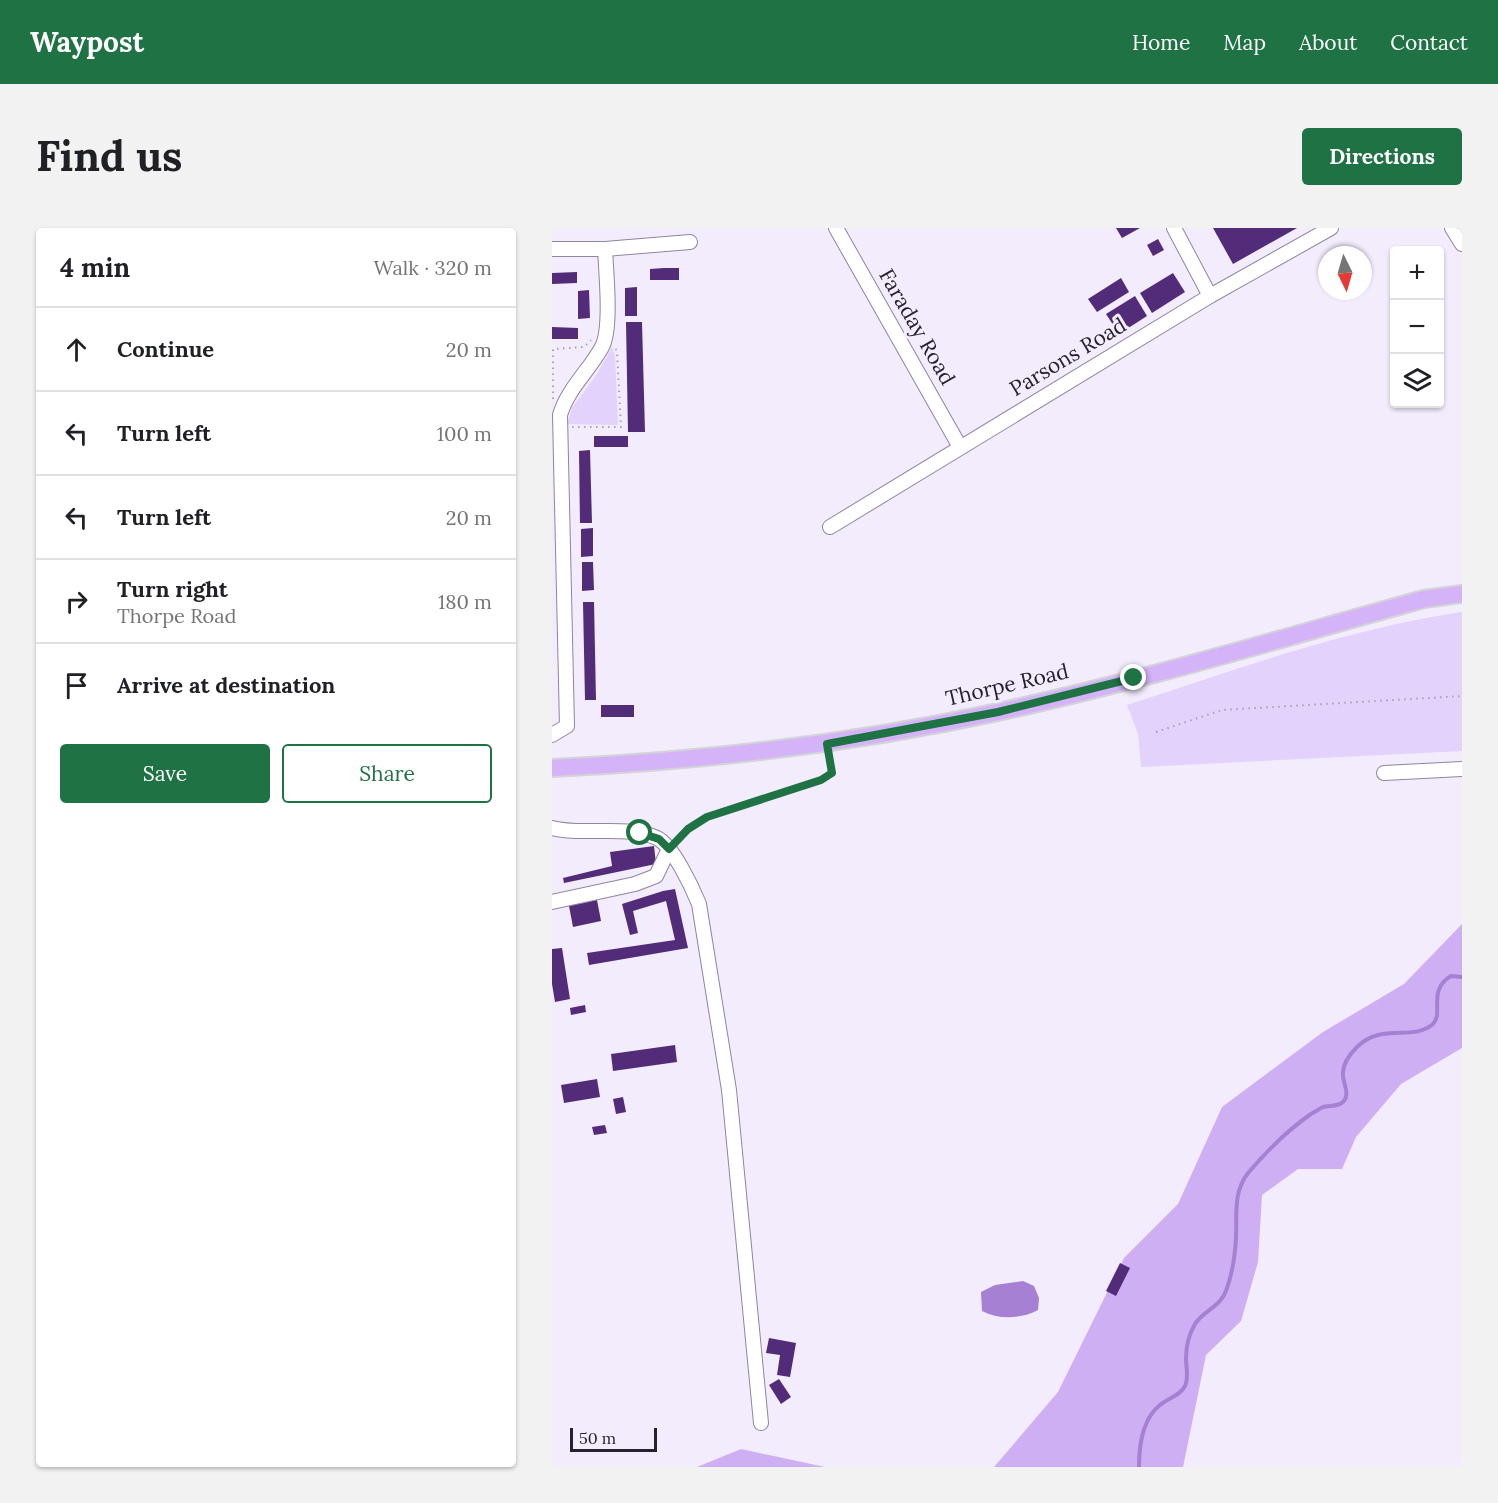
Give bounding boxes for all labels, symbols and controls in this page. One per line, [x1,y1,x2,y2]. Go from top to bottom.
text: Waypost [30,24,144,60]
text: Home [1132,29,1190,56]
text: Map [1223,29,1266,56]
text: About [1299,29,1357,56]
text: Contact [1390,29,1468,56]
button: Directions [1302,128,1462,185]
text: Find us [36,129,182,183]
north arrow [1318,246,1372,300]
map controls [1390,246,1444,408]
button: + [1390,246,1444,300]
text: 4 min [60,251,130,284]
text: Walk · 320 m [373,255,492,280]
street label: Faraday Road [873,264,962,390]
button: − [1390,300,1444,354]
street label: Parsons Road [1005,311,1131,402]
icon: ahead [60,333,93,366]
text: Continue [117,335,214,363]
text: 20 m [446,337,492,362]
button: layers [1390,354,1444,408]
icon: left [60,417,93,450]
text: Turn left [117,419,211,447]
text: 100 m [437,421,492,446]
icon: left [60,501,93,534]
text: Turn left [117,503,211,531]
text: 20 m [446,505,492,530]
text: Turn right [117,575,228,603]
icon: right [60,585,93,618]
text: 180 m [438,589,492,614]
text: Thorpe Road [117,603,237,628]
street label: Thorpe Road [943,657,1071,712]
route end [1120,664,1146,690]
icon: arrive [60,669,93,702]
text: Arrive at destination [117,671,335,699]
button: Save [60,744,270,803]
button: Share [282,744,492,803]
route start [626,819,652,845]
scale bar [570,1425,657,1452]
text: 50 m [579,1428,616,1448]

